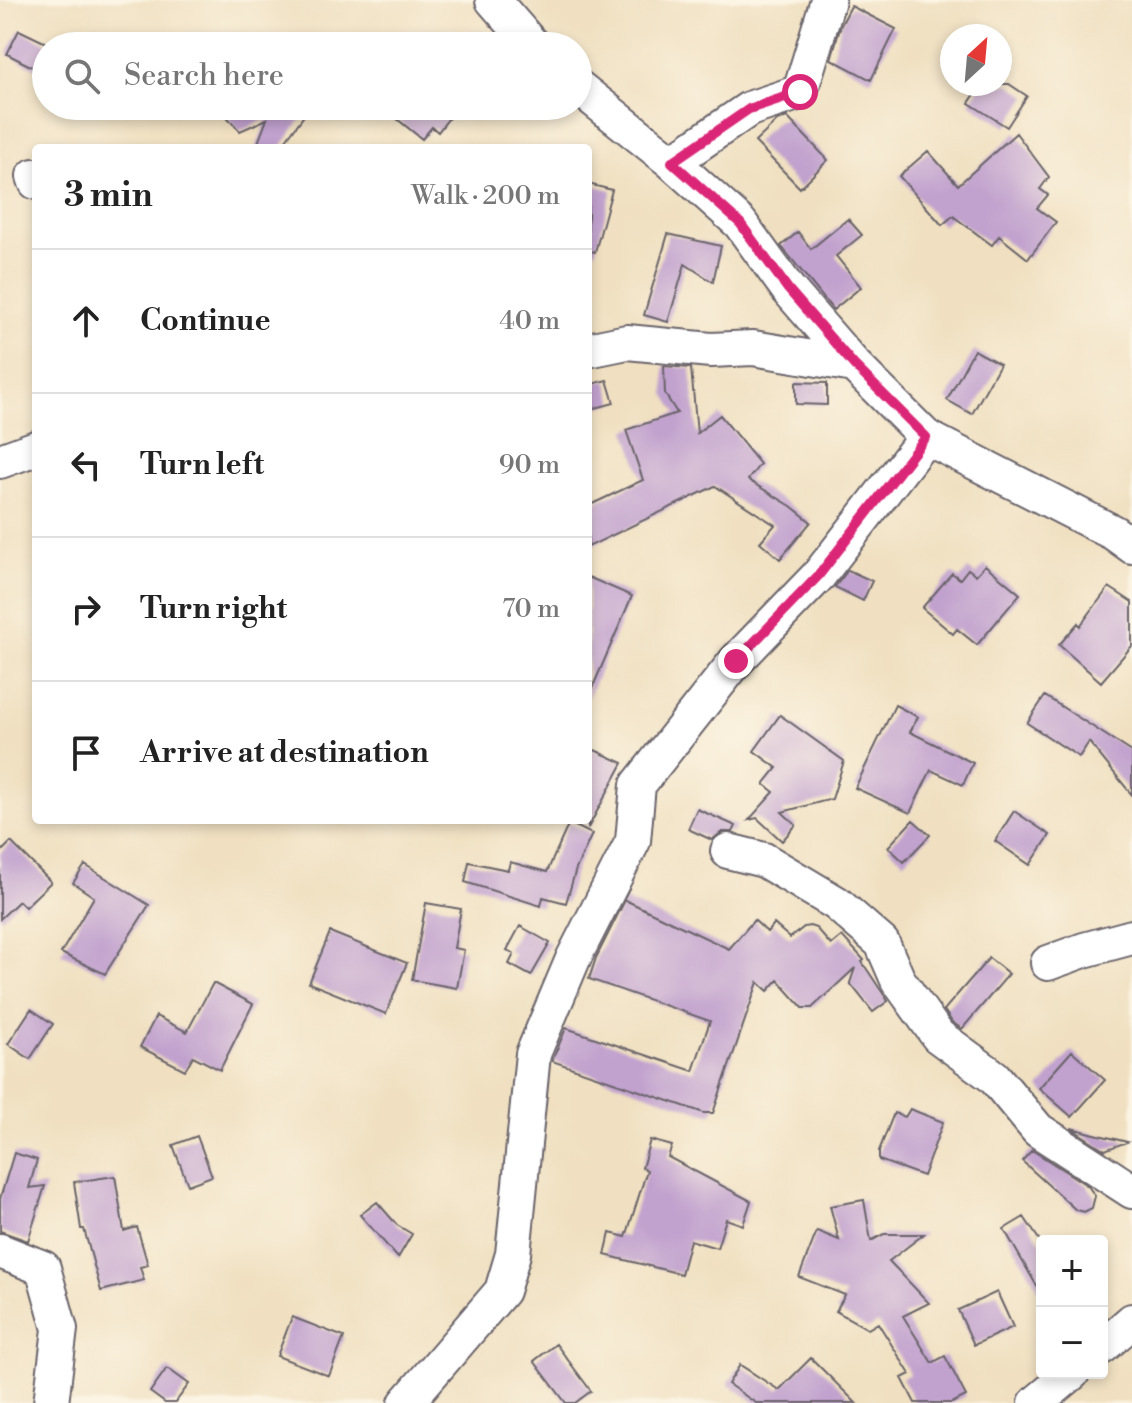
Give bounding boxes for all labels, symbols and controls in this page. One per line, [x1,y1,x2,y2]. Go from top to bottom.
north arrow [940,24,1012,96]
search box [32,32,592,120]
icon: search [60,54,104,98]
text: Search here [124,57,284,95]
route start [782,74,818,110]
text: 3 min [64,175,153,217]
text: Walk · 200 m [411,180,560,212]
icon: ahead [64,299,108,343]
text: Continue [140,302,271,340]
text: 40 m [499,305,560,337]
icon: left [64,443,108,487]
text: Turn left [140,446,264,484]
text: 90 m [499,449,560,481]
icon: right [64,587,108,631]
text: Turn right [140,590,287,628]
text: 70 m [502,593,560,625]
route end [718,643,754,679]
icon: arrive [64,731,108,775]
text: Arrive at destination [140,734,429,772]
map controls [1036,1235,1108,1379]
button: + [1036,1235,1108,1307]
button: − [1036,1307,1108,1379]

